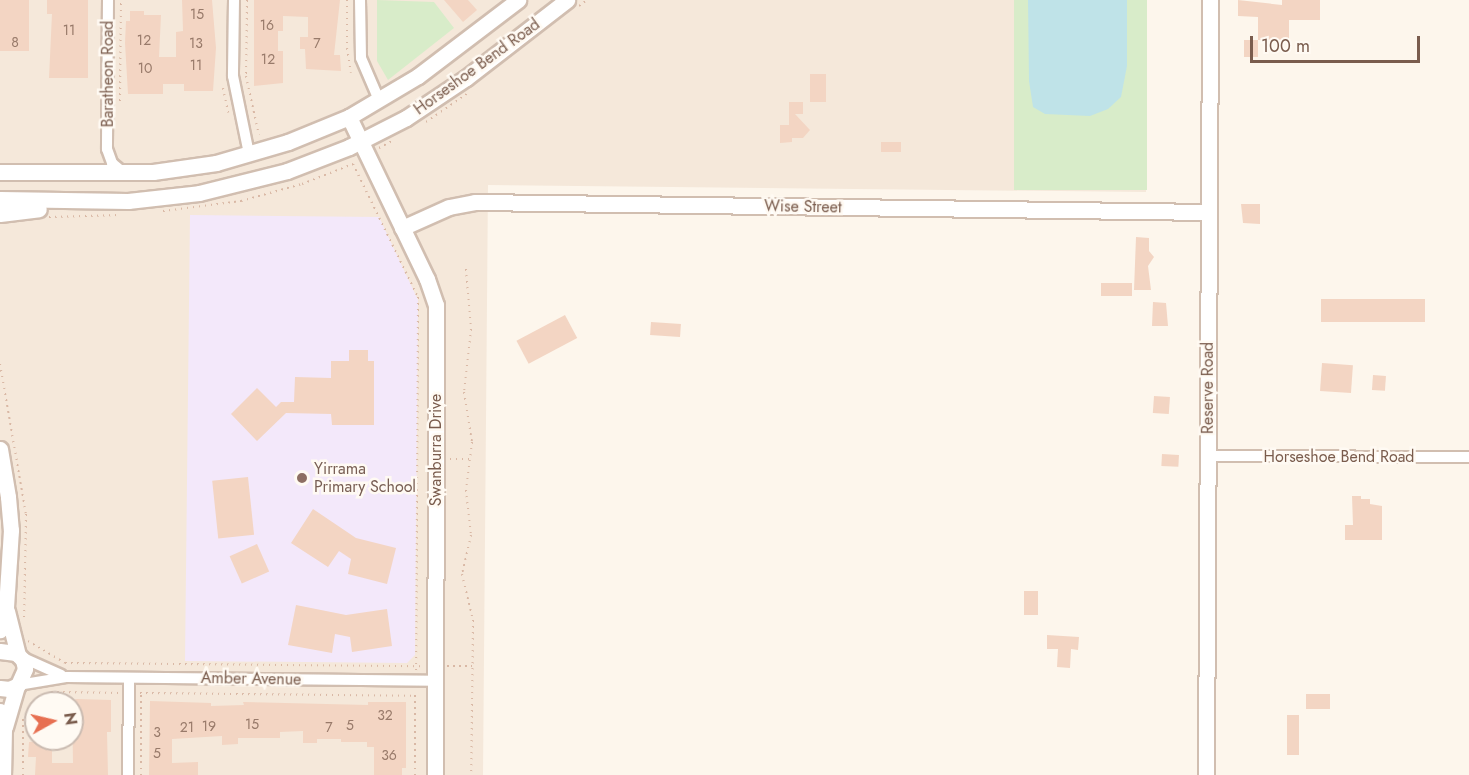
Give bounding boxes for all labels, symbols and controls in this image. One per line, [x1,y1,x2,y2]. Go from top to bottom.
house number: 15 [190,6,204,22]
street label: Horseshoe Bend Road [410,15,544,119]
house number: 16 [260,17,274,33]
street label: Baratheon Road [98,21,118,127]
house number: 11 [63,22,75,38]
scale bar [1253,24,1422,62]
house number: 12 [137,32,151,48]
text: 100 m [1261,33,1310,59]
house number: 8 [11,34,19,50]
house number: 13 [189,35,203,51]
house number: 7 [313,35,321,51]
house number: 12 [261,51,275,67]
house number: 11 [190,57,202,73]
house number: 10 [138,60,152,76]
street label: Wise Street [764,197,842,217]
street label: Reserve Road [1198,342,1218,434]
street label: Swanburra Drive [426,394,446,506]
street label: Horseshoe Bend Road [1264,447,1414,467]
place label: Yirrama Primary School [314,459,416,497]
marker: Yirrama Primary School [295,471,309,485]
street label: Amber Avenue [201,669,301,689]
north arrow [24,691,84,751]
house number: 32 [377,707,393,723]
text: N [58,711,83,727]
house number: 15 [245,716,259,732]
house number: 5 [346,717,354,733]
house number: 19 [202,718,216,734]
house number: 21 [180,719,194,735]
house number: 7 [325,719,333,735]
house number: 3 [153,724,161,740]
house number: 5 [153,745,161,761]
house number: 36 [381,747,397,763]

